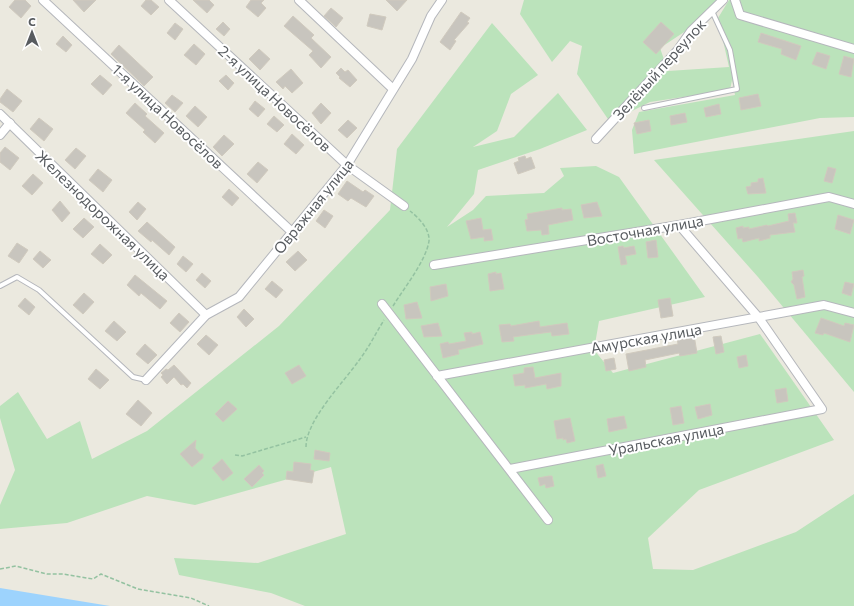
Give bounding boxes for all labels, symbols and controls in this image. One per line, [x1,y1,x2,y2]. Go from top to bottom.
north arrow [12,12,52,52]
text: С [28,15,36,28]
street label: Зелёный переулок [609,15,709,123]
street label: 2-я улица Новосёлов [215,41,335,155]
street label: 1-я улица Новосёлов [109,60,227,172]
street label: Железнодорожная улица [32,146,174,284]
street label: Овражная улица [269,155,357,257]
street label: Восточная улица [585,211,705,249]
street label: Амурская улица [589,319,703,357]
street label: Уральская улица [607,419,725,459]

